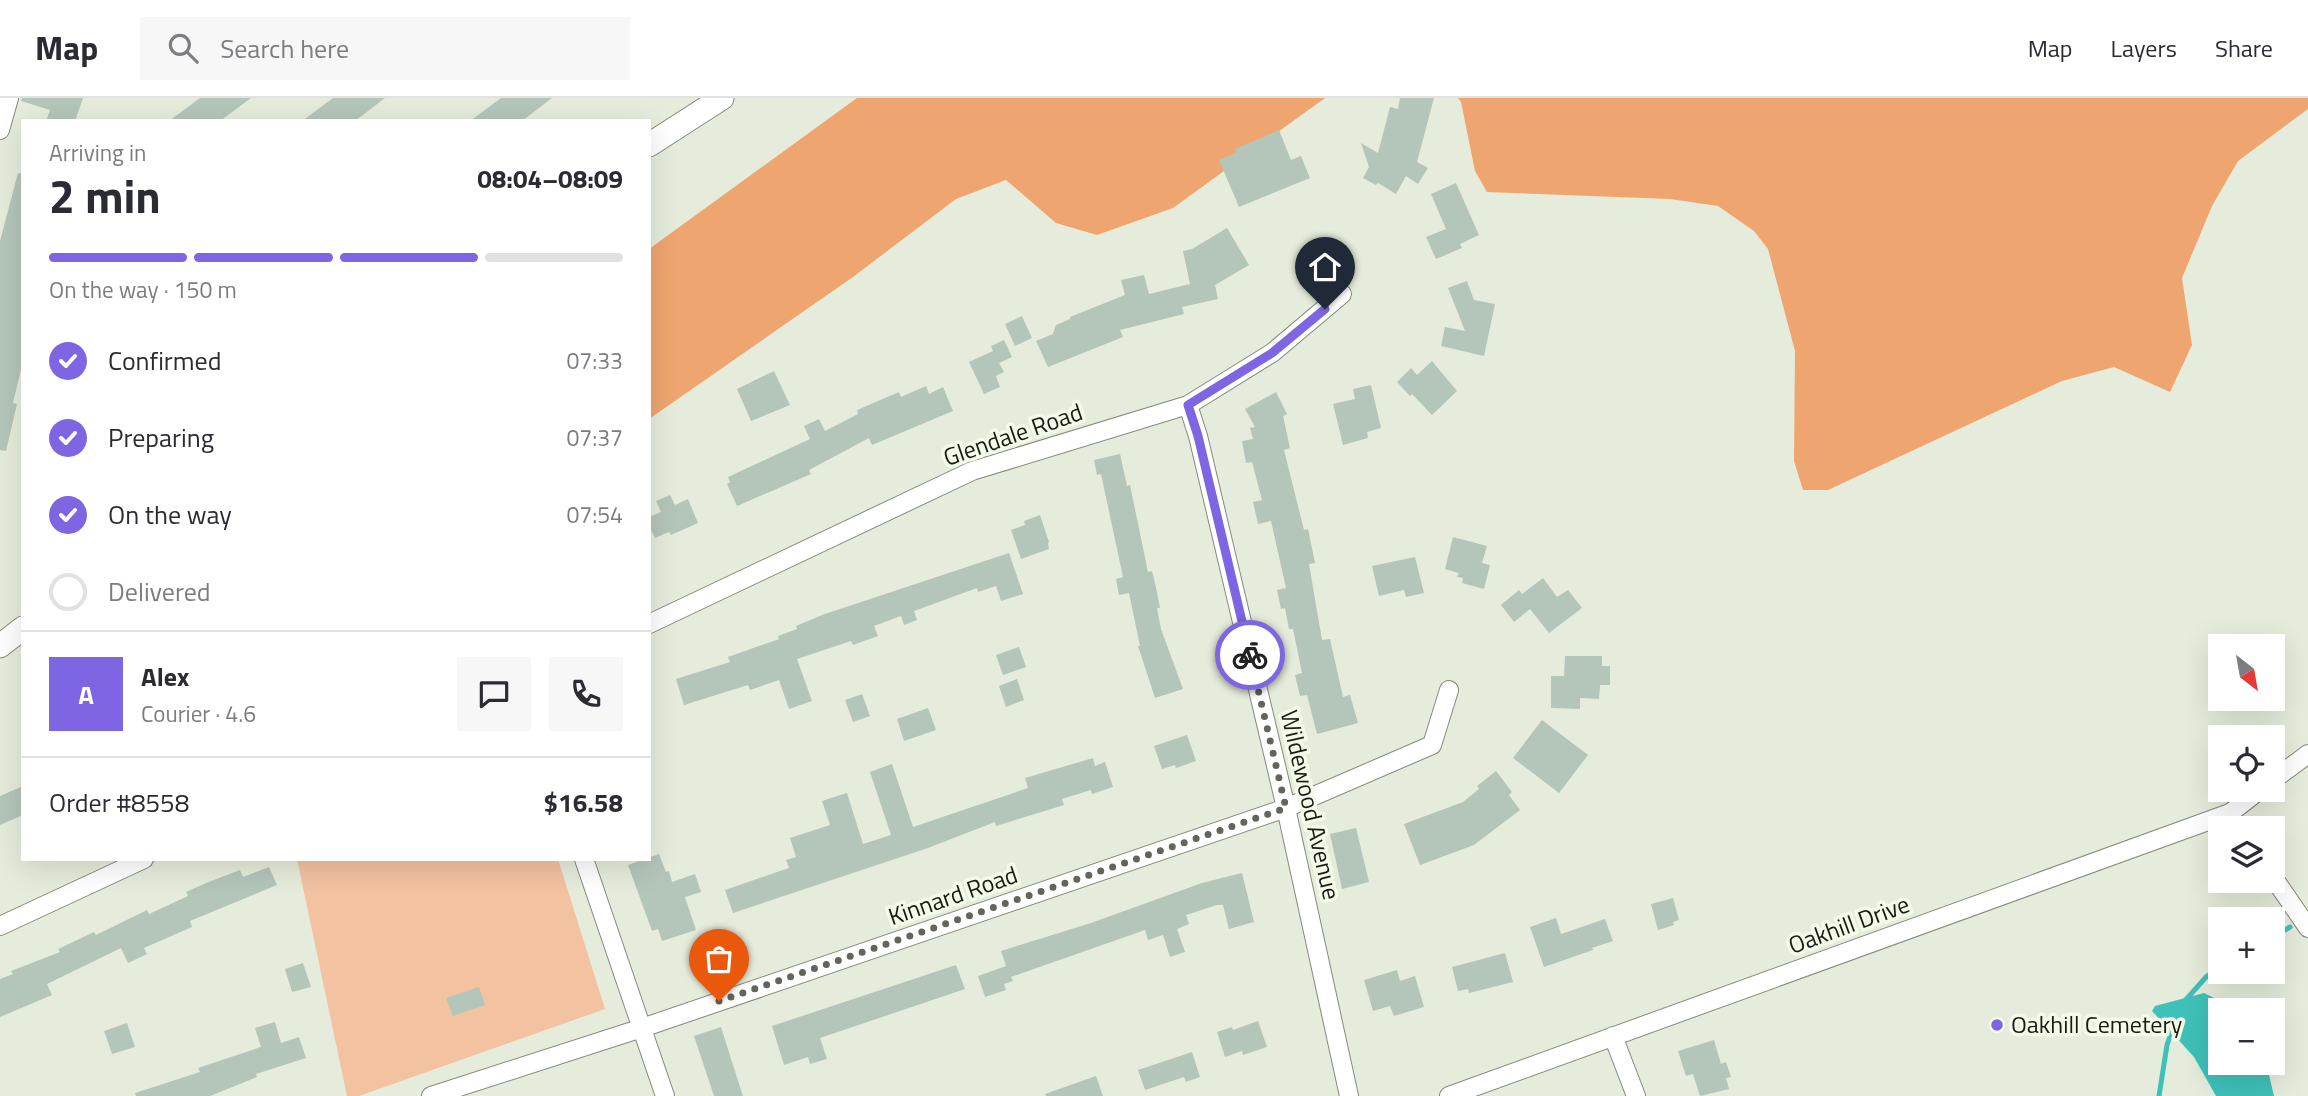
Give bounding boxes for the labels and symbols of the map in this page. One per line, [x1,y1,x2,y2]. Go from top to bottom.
pin [1295,237,1355,309]
street label: Glendale Road [938,393,1087,475]
courier [1215,620,1285,690]
north arrow [2208,634,2286,710]
street label: Wildewood Avenue [1272,707,1350,903]
street label: Kinnard Road [883,856,1022,934]
street label: Oakhill Drive [1783,886,1914,963]
pin [689,929,749,1001]
place label: Oakhill Cemetery [2011,1006,2183,1042]
marker: Oakhill Cemetery [1989,1017,2005,1033]

